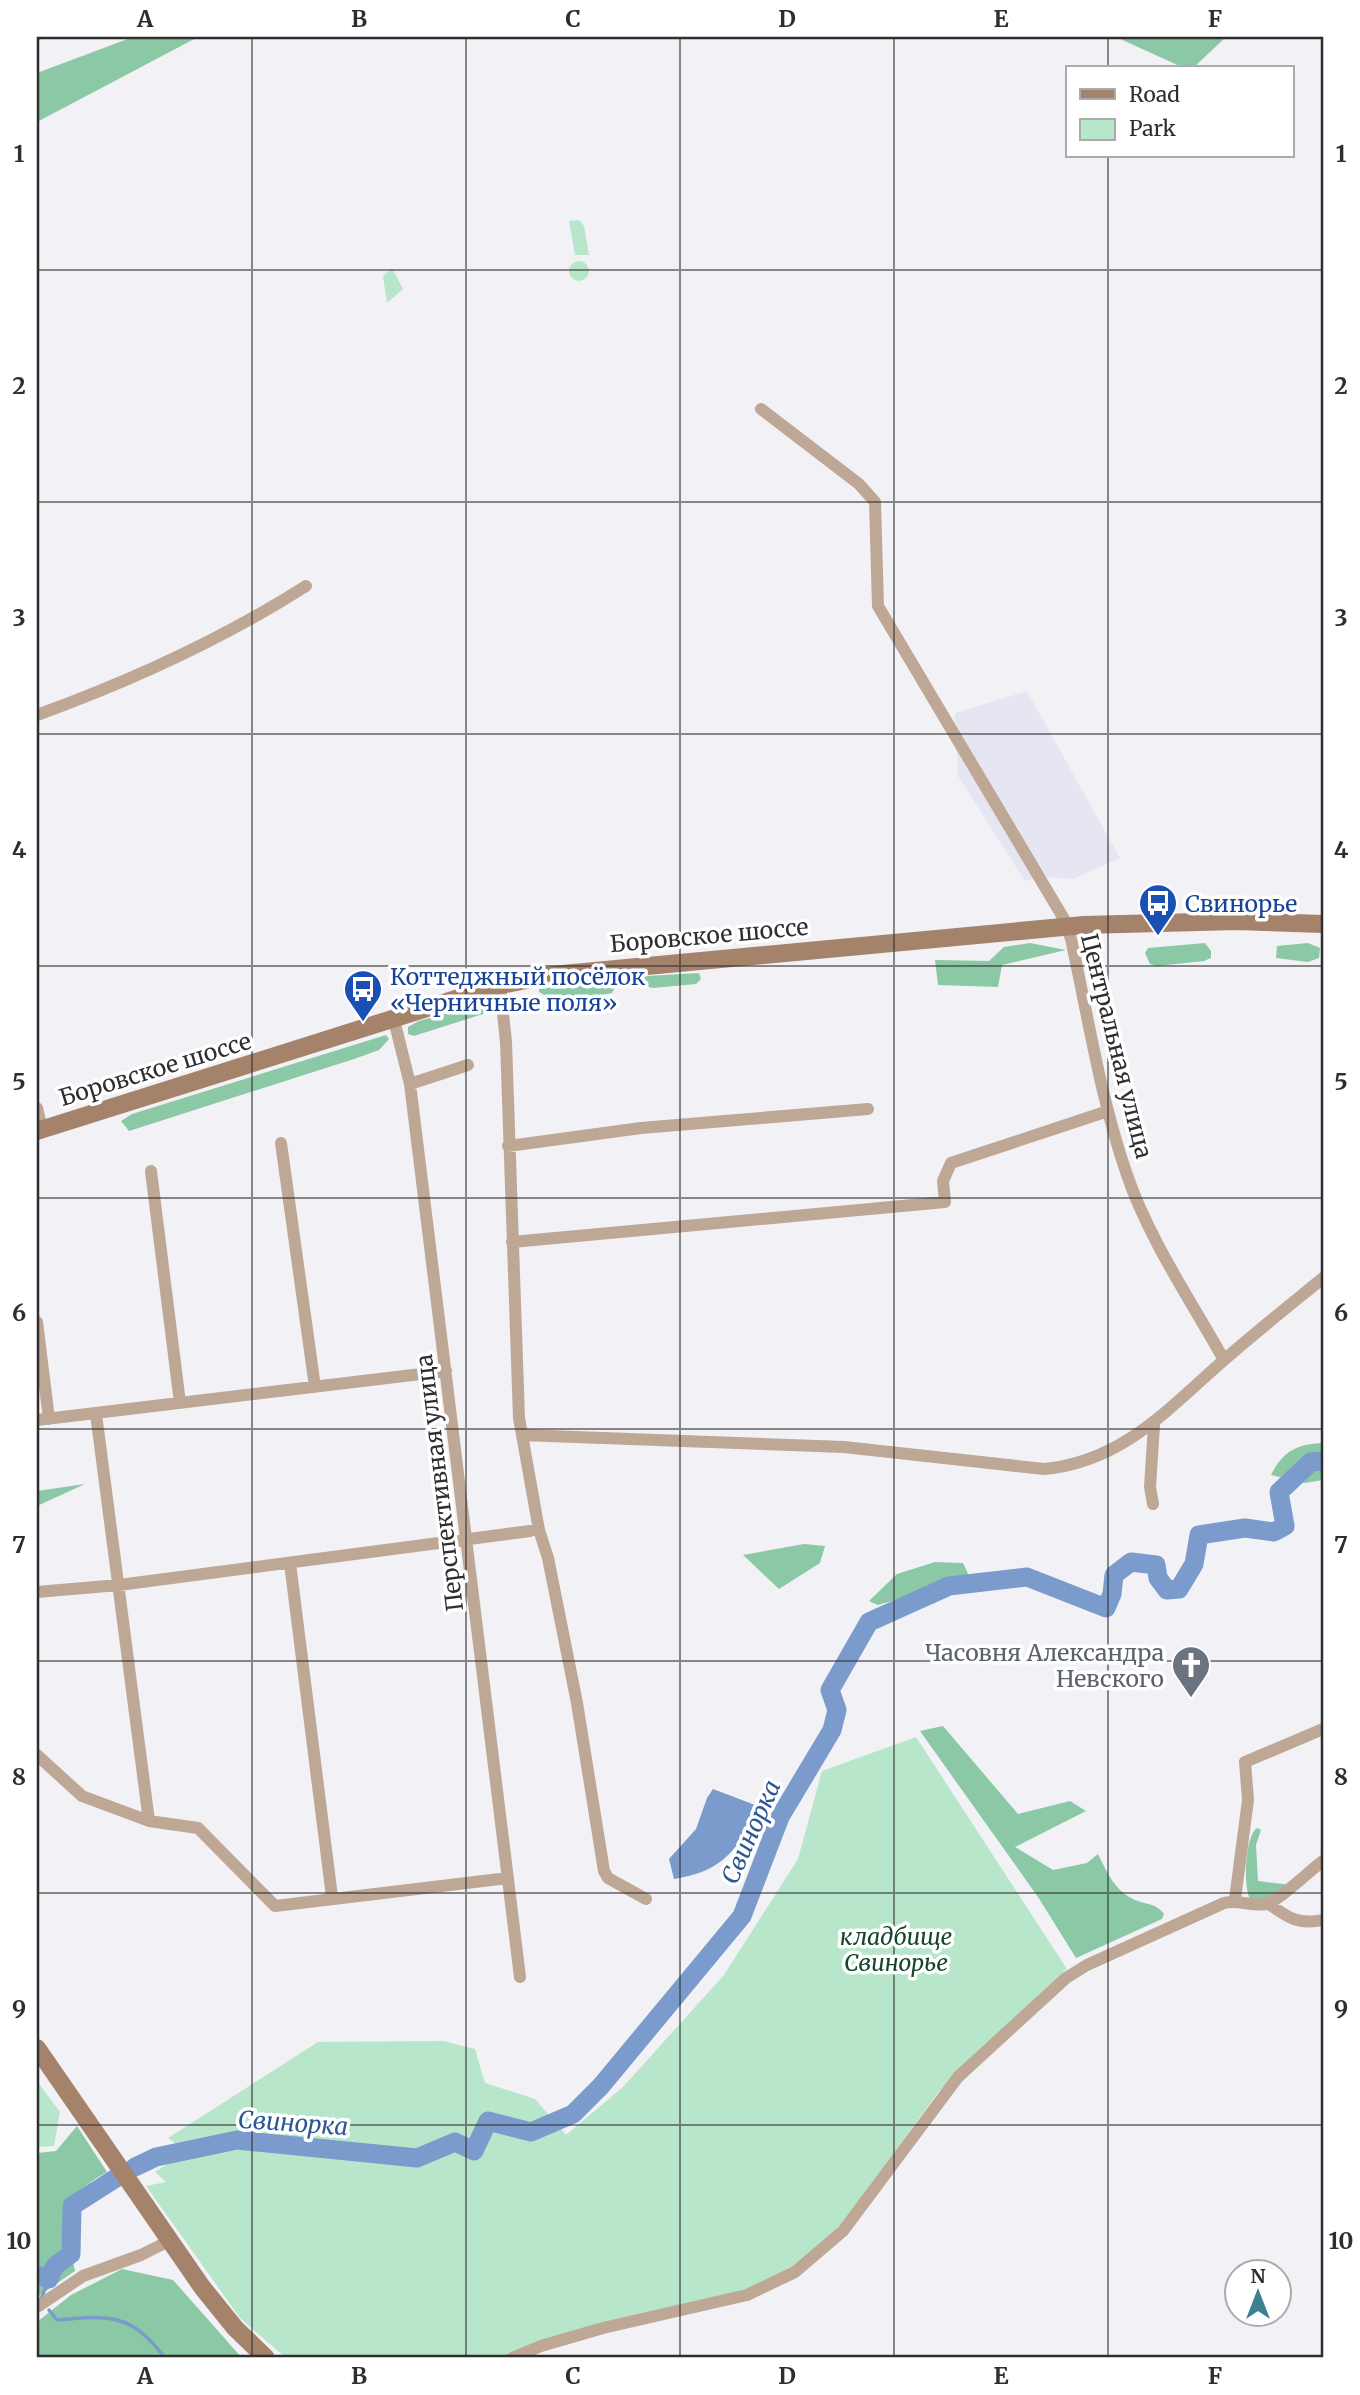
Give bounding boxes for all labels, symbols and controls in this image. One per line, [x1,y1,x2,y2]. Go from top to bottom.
text: A [136,4,154,33]
text: B [351,4,367,33]
text: C [565,4,581,33]
text: D [778,4,796,33]
text: E [993,4,1009,33]
text: F [1208,4,1222,33]
legend [1066,66,1294,158]
text: Road [1129,81,1180,108]
text: Park [1129,115,1176,142]
text: 1 [14,139,25,168]
text: 1 [1336,139,1347,168]
text: 2 [12,371,26,400]
text: 2 [1334,371,1348,400]
text: 3 [12,603,26,632]
text: 3 [1334,603,1348,632]
text: 4 [12,835,27,864]
text: 4 [1334,835,1349,864]
bus stop icon: Свинорье [1137,882,1179,937]
place label: Свинорье [1185,889,1297,918]
street label: Боровское шоссе [608,912,810,958]
street label: Центральная улица [1075,931,1159,1161]
place label: Коттеджный посёлок «Черничные поля» [390,962,646,1017]
bus stop icon: Коттеджный посёлок «Черничные поля» [342,968,384,1023]
street label: Боровское шоссе [55,1026,255,1112]
text: 5 [12,1067,26,1096]
text: 5 [1334,1067,1348,1096]
text: 6 [12,1298,26,1327]
text: 6 [1334,1298,1348,1327]
street label: Перспективная улица [409,1353,469,1613]
text: 7 [12,1530,26,1559]
text: 7 [1334,1530,1348,1559]
place label: Часовня Александра Невского [925,1638,1164,1693]
church icon: Часовня Александра Невского [1170,1644,1212,1699]
text: 8 [12,1762,26,1791]
text: 8 [1334,1762,1348,1791]
water label: Свинорка [714,1775,788,1889]
park label: кладбище Свинорье [840,1922,952,1977]
text: 9 [12,1994,26,2023]
text: 9 [1334,1994,1348,2023]
water label: Свинорка [237,2104,349,2142]
text: 10 [7,2226,31,2255]
text: 10 [1329,2226,1353,2255]
north arrow [1224,2258,1294,2328]
text: N [1250,2264,1266,2288]
text: A [136,2361,154,2390]
text: B [351,2361,367,2390]
text: C [565,2361,581,2390]
text: D [778,2361,796,2390]
text: E [993,2361,1009,2390]
text: F [1208,2361,1222,2390]

